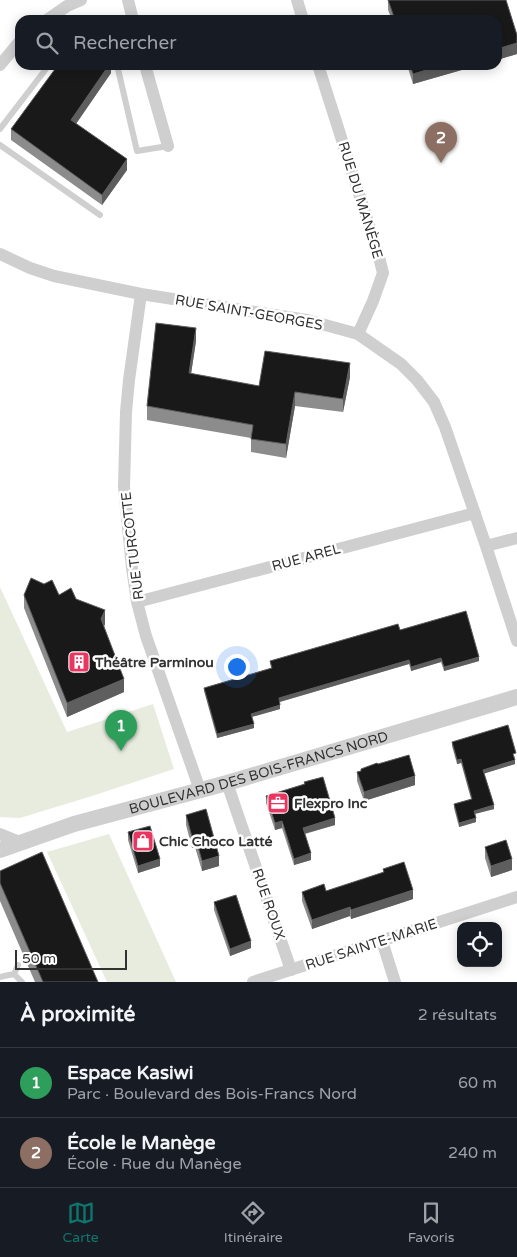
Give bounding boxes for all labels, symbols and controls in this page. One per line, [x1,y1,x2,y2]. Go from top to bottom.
search box [15,15,502,70]
icon: search [33,29,61,57]
text: Rechercher [73,32,176,54]
pin: 2 [425,122,457,163]
street label: RUE DU MANÈGE [335,140,386,261]
street label: RUE SAINT-GEORGES [174,291,324,334]
street label: RUE TURCOTTE [117,491,148,601]
street label: RUE AREL [270,540,342,575]
building icon: Théâtre Parminou [67,650,91,674]
place label: Théâtre Parminou [94,654,214,671]
your location [224,654,250,680]
pin: 1 [105,710,137,751]
street label: BOULEVARD DES BOIS-FRANCS NORD [127,728,390,818]
office icon: Flexpro Inc [266,791,290,815]
place label: Flexpro Inc [294,795,368,812]
shop icon: Chic Choco Latté [131,829,155,853]
place label: Chic Choco Latté [159,833,273,850]
street label: RUE ROUX [248,866,289,942]
street label: RUE SAINTE-MARIE [303,915,439,974]
map controls [457,922,502,967]
button: locate [457,922,502,967]
scale bar [15,947,128,970]
text: 50 m [22,950,56,967]
text: À proximité [20,1002,135,1027]
text: 2 résultats [418,1005,497,1025]
text: Espace Kasiwi [67,1062,194,1084]
text: 1 [31,1073,41,1093]
text: 60 m [458,1073,497,1093]
text: Parc · Boulevard des Bois-Francs Nord [67,1084,357,1104]
text: École le Manège [67,1132,215,1154]
text: 2 [31,1143,41,1163]
text: 240 m [448,1143,497,1163]
text: École · Rue du Manège [67,1154,241,1174]
tab: Carte [63,1199,99,1246]
tab: Itinéraire [224,1199,283,1246]
tab: Favoris [408,1199,454,1246]

